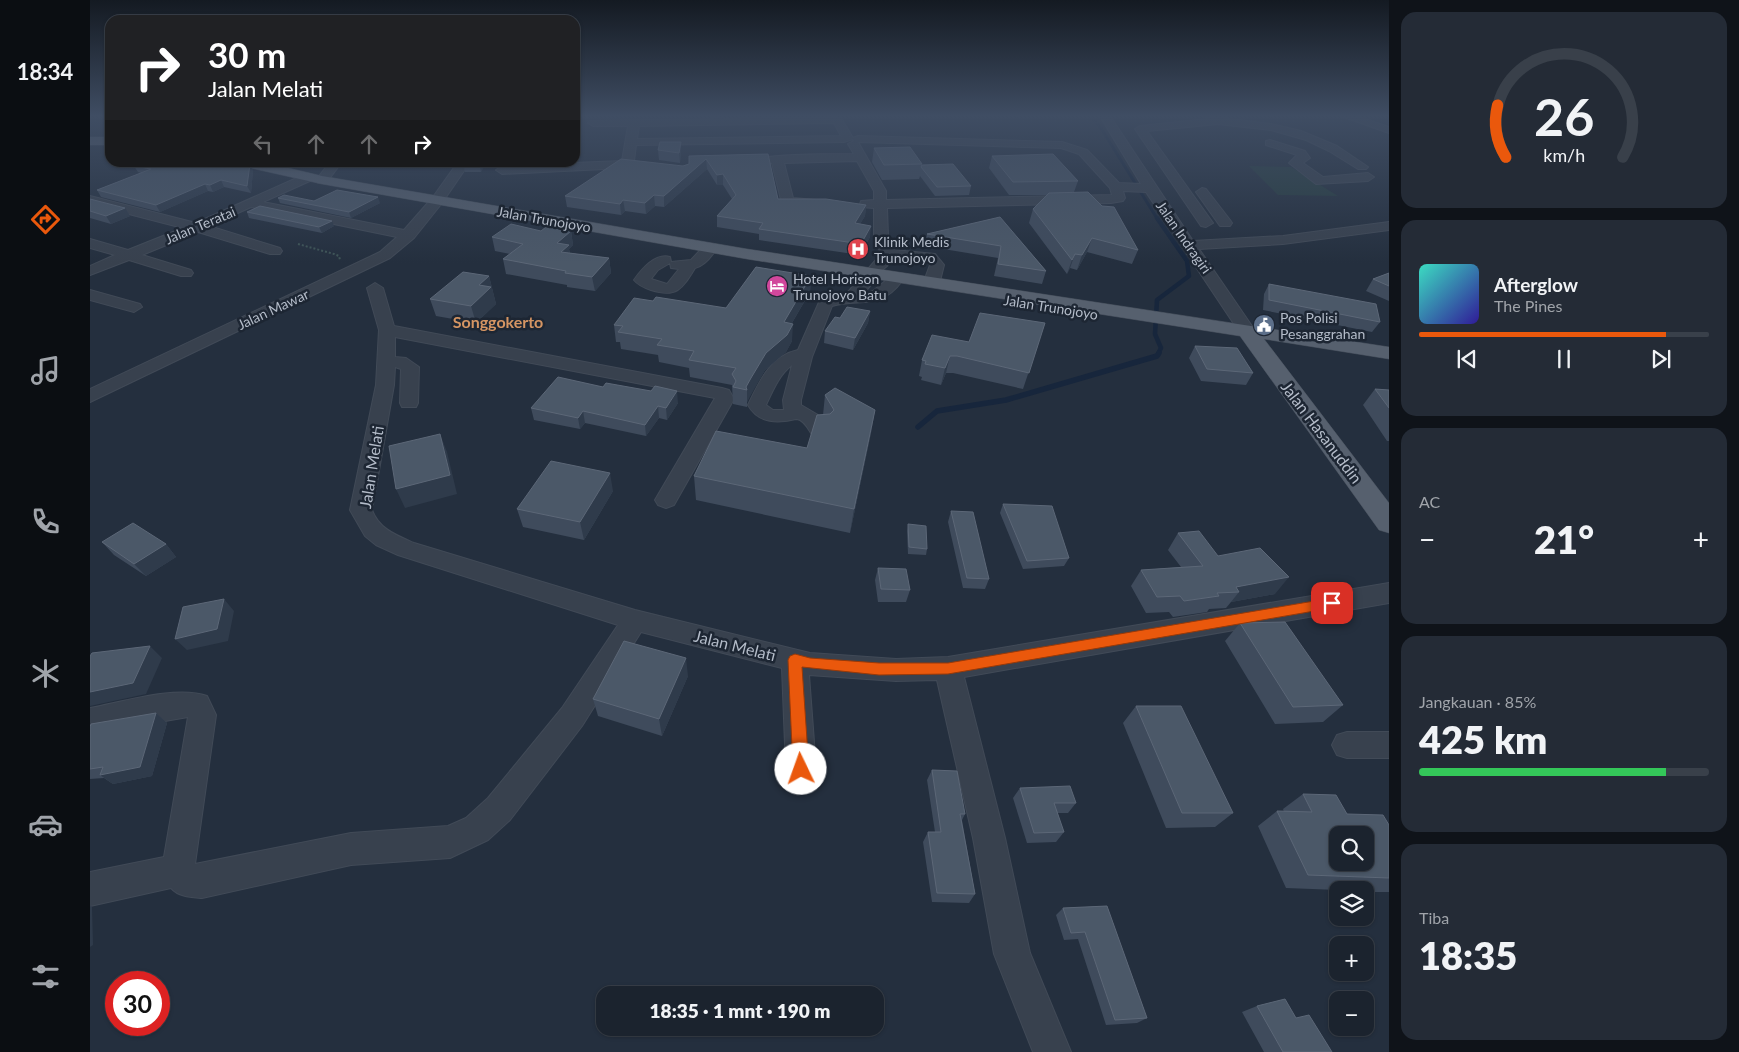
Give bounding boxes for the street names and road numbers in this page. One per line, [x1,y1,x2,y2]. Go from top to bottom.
street label: Jalan Indragiri [1153,197,1215,277]
street label: Jalan Trunojoyo [496,202,592,236]
street label: Jalan Teratai [162,203,238,247]
street label: Jalan Mawar [235,285,311,333]
street label: Jalan Trunojoyo [1003,291,1099,323]
street label: Jalan Hasanuddin [1278,377,1366,487]
street label: Jalan Melati [355,424,387,510]
street label: Jalan Melati [692,626,778,664]

